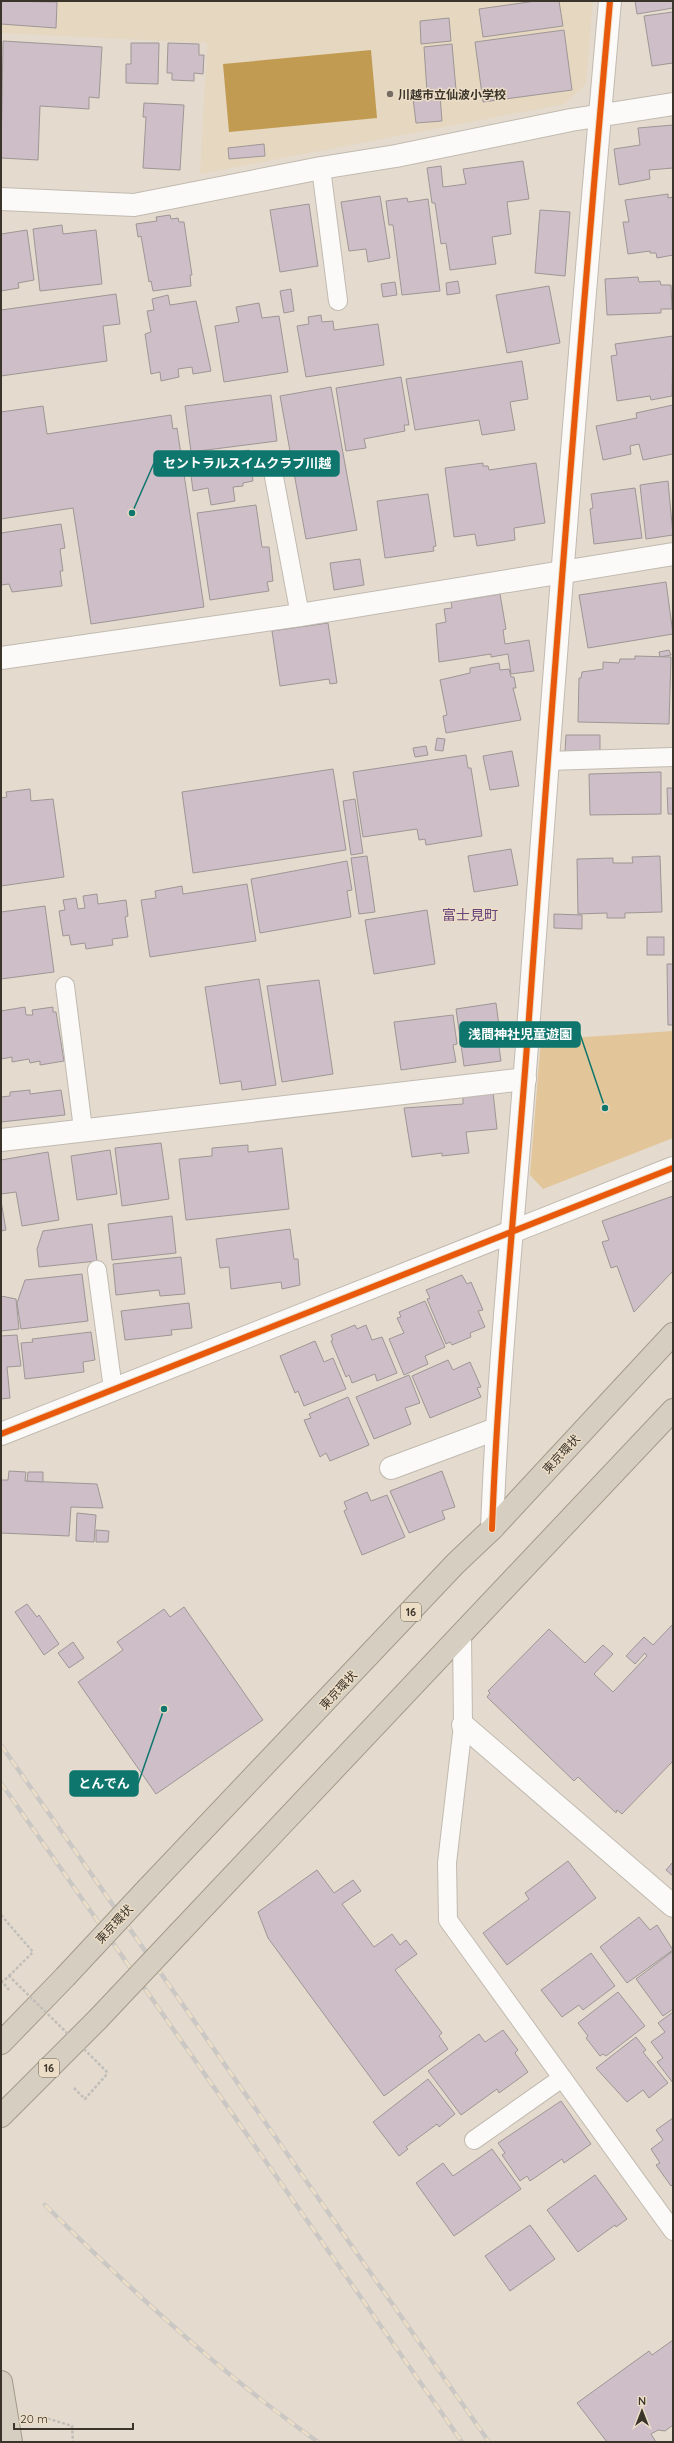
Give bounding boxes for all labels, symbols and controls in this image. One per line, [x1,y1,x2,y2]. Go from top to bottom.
place label: 川越市立仙波小学校 [398,87,506,102]
marker: 川越市立仙波小学校 [385,89,395,99]
callout: セントラルスイムクラブ川越 [154,451,339,476]
text: セントラルスイムクラブ川越 [163,455,331,471]
district label: 富士見町 [442,906,498,924]
callout: 浅間神社児童遊園 [460,1022,580,1047]
text: 浅間神社児童遊園 [468,1026,572,1042]
street label: 東京環状 [539,1431,583,1477]
road number: 16 [401,1603,421,1621]
street label: 東京環状 [316,1667,360,1713]
callout: とんでん [70,1771,138,1796]
text: とんでん [78,1775,130,1791]
street label: 東京環状 [92,1901,136,1947]
road number: 16 [39,2059,59,2077]
north arrow [622,2391,662,2431]
text: N [638,2394,646,2408]
scale bar [14,2405,133,2431]
text: 20 m [20,2411,48,2426]

